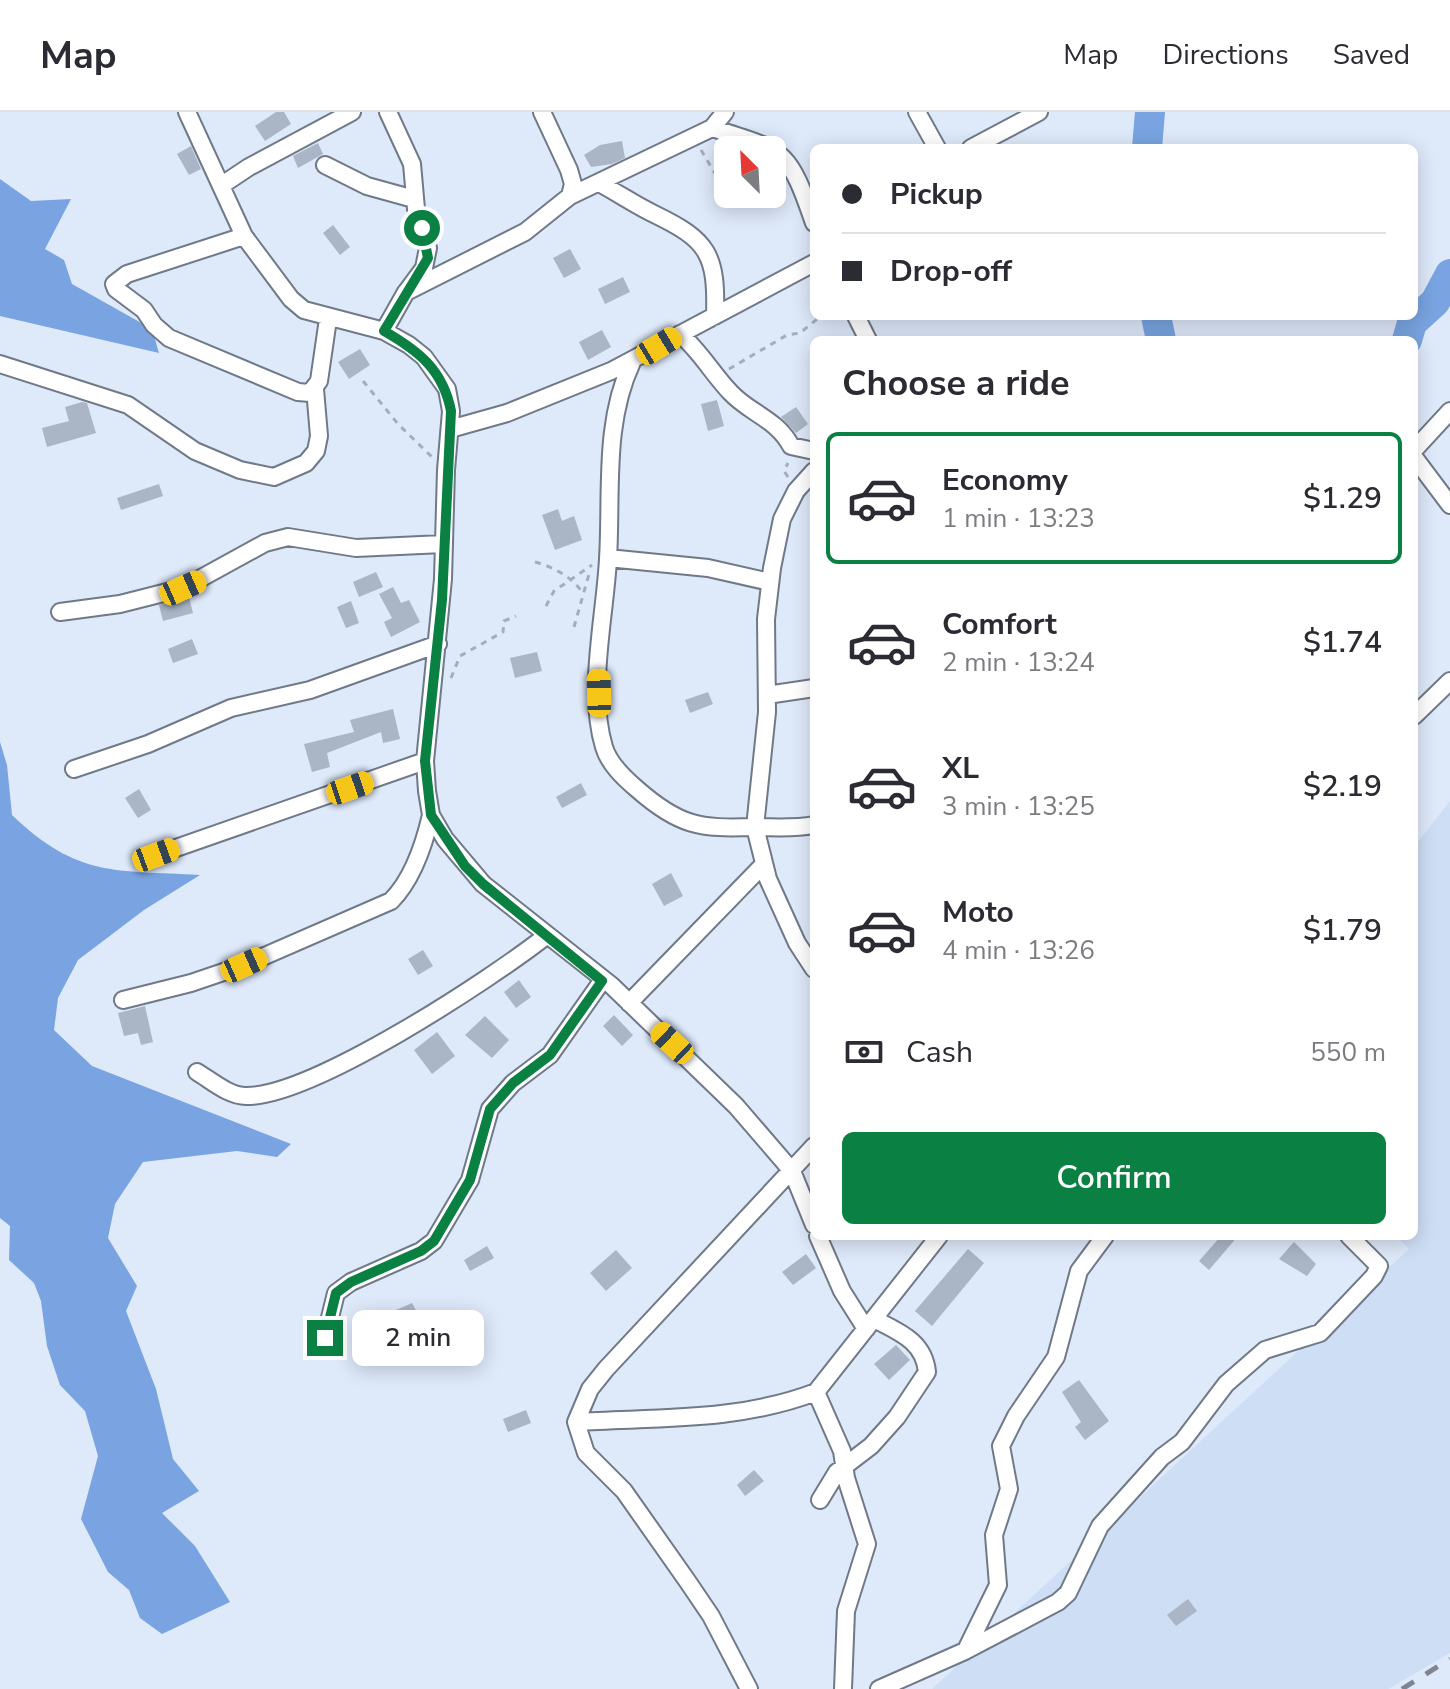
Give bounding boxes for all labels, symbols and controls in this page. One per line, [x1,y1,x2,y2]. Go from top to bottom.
text: Map [40,30,117,81]
text: Map [1063,36,1118,74]
text: Directions [1162,36,1289,74]
text: Saved [1333,36,1410,74]
north arrow [714,136,786,208]
map controls [714,136,786,208]
text: Pickup [890,174,983,215]
route start [404,210,440,246]
text: Drop-off [890,251,1012,292]
car [632,323,686,369]
text: Choose a ride [842,359,1070,408]
text: Economy [942,460,1068,501]
icon: car [846,462,918,534]
text: $1.29 [1303,478,1382,519]
text: 1 min · 13:23 [942,501,1095,536]
car [156,567,210,609]
text: Comfort [942,604,1057,645]
icon: car [846,606,918,678]
text: $1.74 [1303,622,1382,663]
text: 2 min · 13:24 [942,645,1095,680]
car [587,669,611,717]
text: XL [942,748,979,789]
icon: car [846,750,918,822]
text: $2.19 [1303,766,1382,807]
car [323,769,377,807]
text: 3 min · 13:25 [942,789,1095,824]
car [129,836,183,874]
text: Moto [942,892,1014,933]
icon: car [846,894,918,966]
text: $1.79 [1303,910,1382,951]
text: 4 min · 13:26 [942,933,1095,968]
car [217,944,271,986]
car [646,1018,698,1068]
icon: cash [842,1030,886,1074]
text: Cash [906,1032,973,1073]
text: 550 m [1310,1035,1386,1070]
button: Confirm [842,1132,1386,1224]
callout: 2 min [353,1310,485,1366]
route end [307,1320,343,1356]
text: 2 min [385,1320,451,1355]

